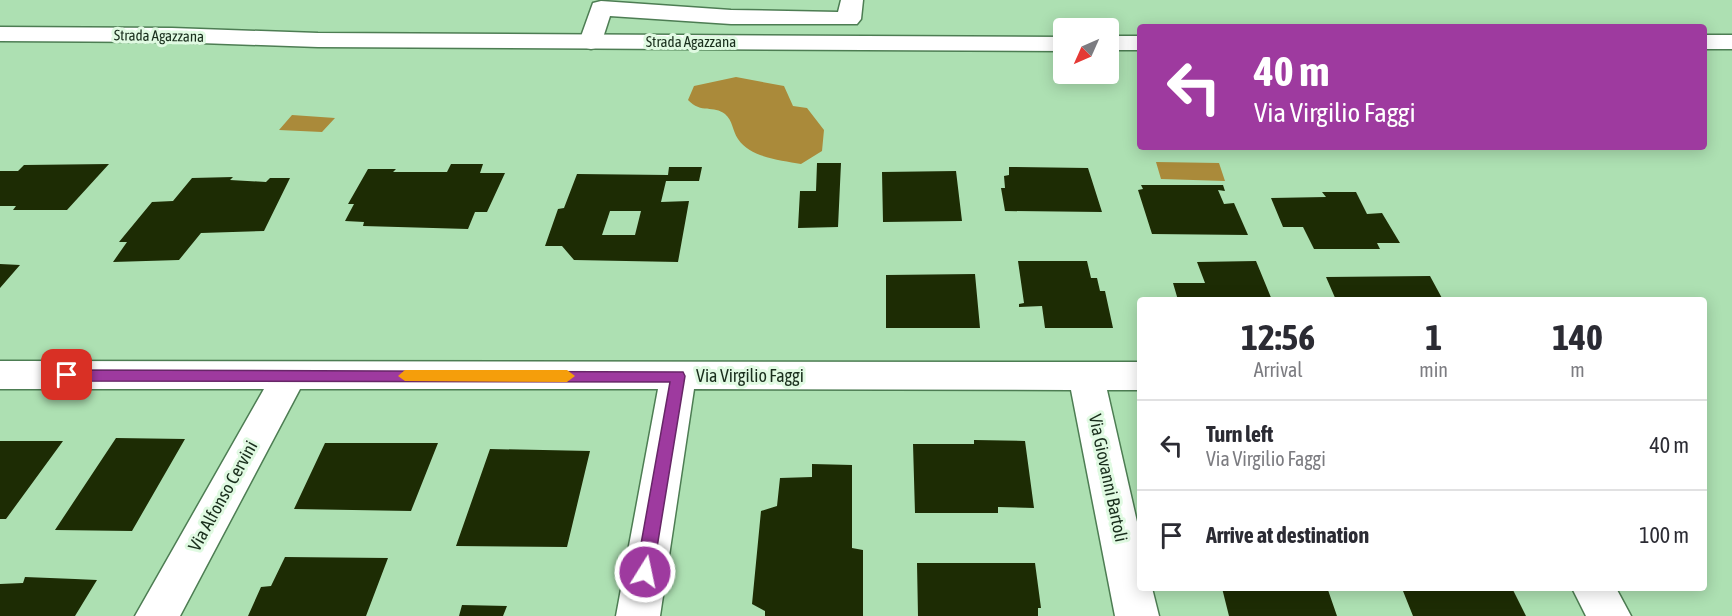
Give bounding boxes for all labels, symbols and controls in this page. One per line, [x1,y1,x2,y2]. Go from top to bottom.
north arrow [1053,18,1119,84]
map controls [1053,18,1119,84]
street label: Strada Agazzana [114,26,204,45]
street label: Strada Agazzana [646,33,736,50]
text: 40 m [1254,47,1329,95]
icon: left [1155,48,1233,126]
text: Via Virgilio Faggi [1254,97,1416,128]
text: 12:56 [1241,316,1315,358]
text: 1 [1425,316,1442,358]
text: 140 [1552,316,1603,358]
pin [41,349,92,400]
icon: arrive [50,358,83,391]
text: Arrival [1254,358,1303,381]
text: min [1419,358,1448,381]
text: m [1570,358,1585,381]
street label: Via Virgilio Faggi [696,365,804,386]
street label: Via Giovanni Bartoli [1085,412,1132,544]
text: Turn left [1206,421,1273,447]
icon: left [1155,429,1188,462]
text: 40 m [1649,432,1689,458]
street label: Via Alfonso Cervini [184,437,262,555]
text: Via Virgilio Faggi [1206,447,1326,470]
icon: arrive [1155,519,1188,552]
text: Arrive at destination [1206,522,1369,548]
text: 100 m [1639,522,1689,548]
position arrow [613,540,677,604]

